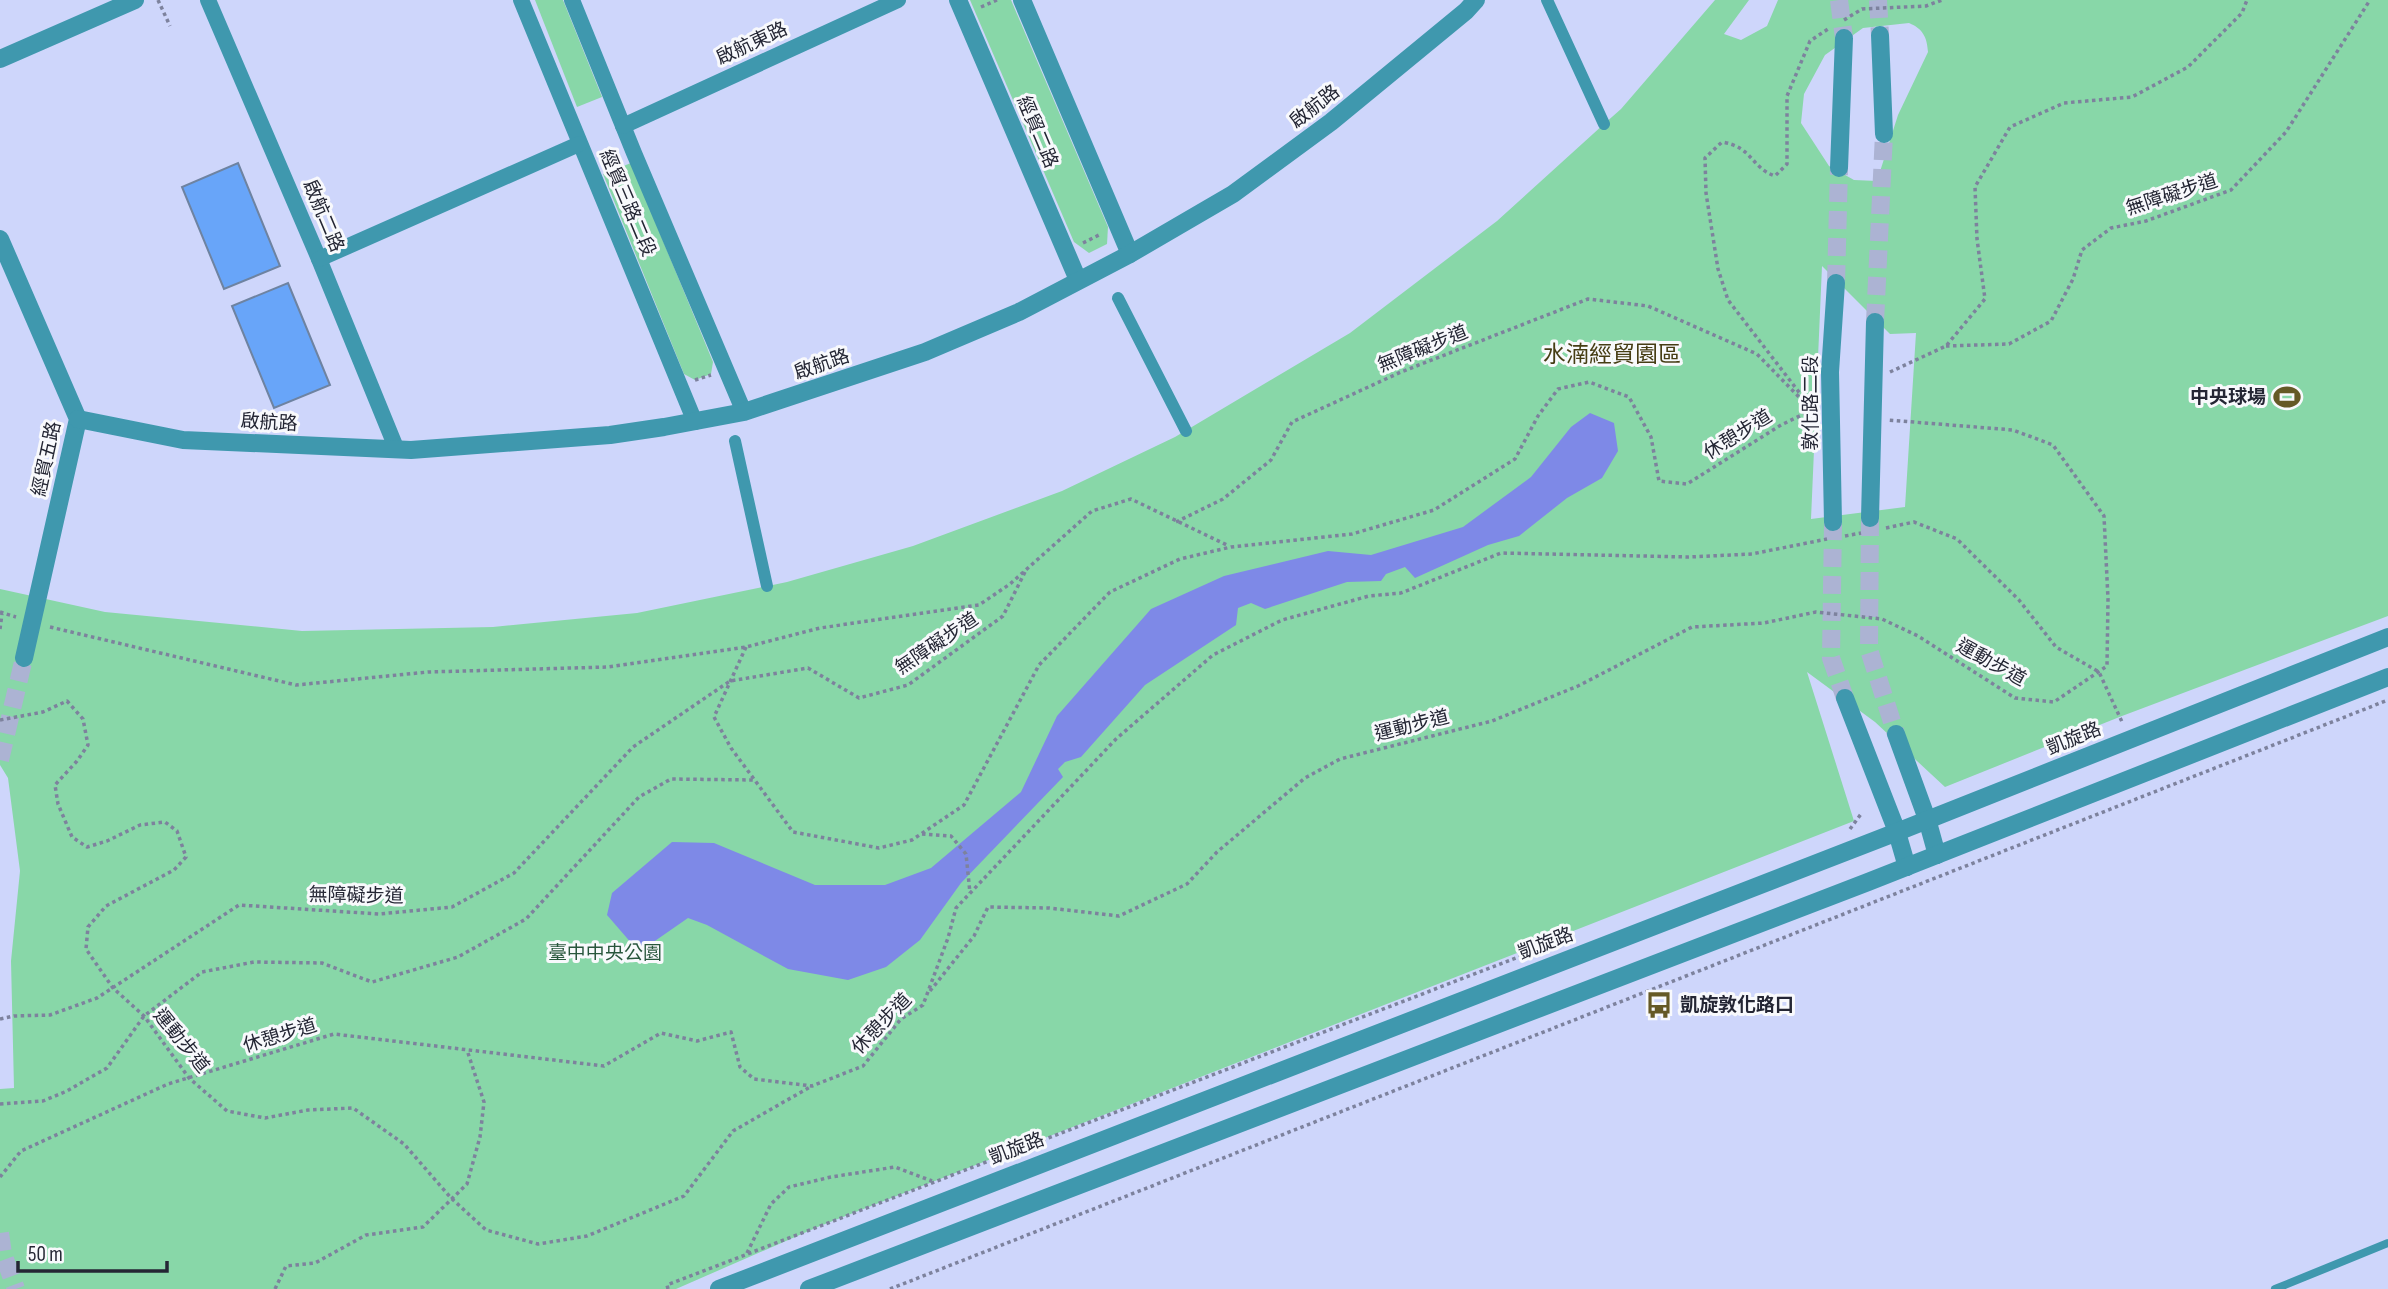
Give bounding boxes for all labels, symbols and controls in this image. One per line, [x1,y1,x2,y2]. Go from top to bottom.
street label: 啟航東路 [713,18,791,70]
street label: 啟航路 [1285,80,1345,134]
street label: 經貿二路 [1012,93,1062,171]
street label: 經貿三路二段 [594,146,660,260]
street label: 無障礙步道 [2123,169,2221,221]
street label: 啟航二路 [298,177,348,255]
street label: 無障礙步道 [1375,321,1471,377]
district label: 水湳經貿園區 [1543,341,1681,369]
street label: 啟航路 [791,345,853,385]
street label: 敦化路二段 [1800,355,1823,451]
sports icon: 中央球場 [2272,382,2302,412]
place label: 中央球場 [2190,386,2266,409]
street label: 休憩步道 [1700,405,1776,465]
street label: 啟航路 [240,410,298,436]
street label: 經貿五路 [28,419,66,499]
street label: 無障礙步道 [891,608,983,680]
street label: 運動步道 [1952,635,2030,691]
street label: 運動步道 [1372,706,1452,746]
street label: 凱旋路 [2043,718,2105,760]
street label: 無障礙步道 [308,884,404,908]
street label: 凱旋路 [1515,923,1577,965]
park label: 臺中中央公園 [548,942,662,965]
street label: 休憩步道 [847,989,917,1059]
bus stop icon: 凱旋敦化路口 [1644,990,1674,1020]
place label: 凱旋敦化路口 [1680,994,1794,1017]
street label: 運動步道 [148,1004,214,1078]
street label: 休憩步道 [240,1014,320,1058]
street label: 凱旋路 [986,1128,1048,1170]
scale bar [18,1230,166,1274]
text: 50 m [28,1242,63,1267]

